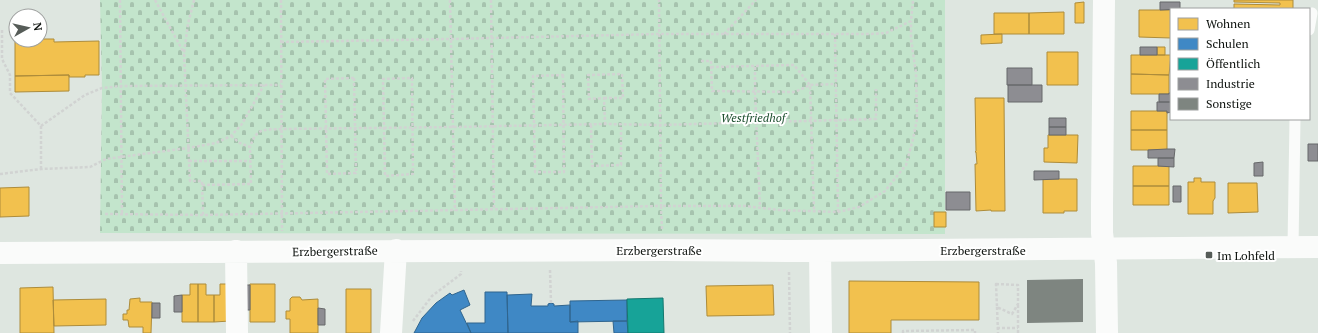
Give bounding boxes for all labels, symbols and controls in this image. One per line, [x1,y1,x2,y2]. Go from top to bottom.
north arrow [8,8,48,48]
legend [1170,8,1310,120]
text: Wohnen [1206,16,1250,31]
text: N [30,22,46,32]
text: Schulen [1206,36,1249,51]
text: Öffentlich [1206,56,1260,71]
text: Industrie [1206,76,1255,91]
text: Sonstige [1206,96,1252,111]
park label: Westfriedhof [721,110,788,125]
street label: Erzbergerstraße [292,243,378,259]
street label: Erzbergerstraße [616,243,702,258]
street label: Erzbergerstraße [940,243,1026,258]
place label: Im Lohfeld [1217,248,1275,263]
marker: Im Lohfeld [1204,250,1214,260]

